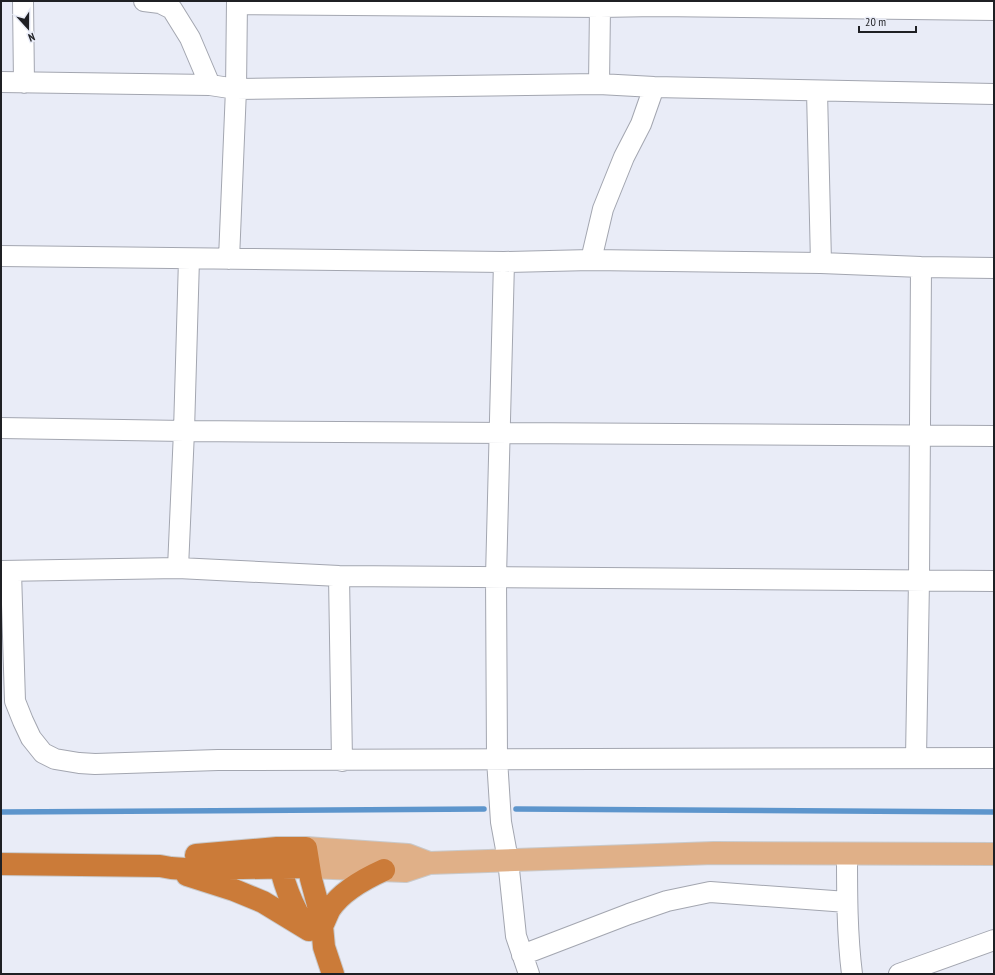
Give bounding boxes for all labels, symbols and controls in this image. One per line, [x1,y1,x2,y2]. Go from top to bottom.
north arrow [8,8,48,48]
scale bar [859,8,916,34]
text: 20 m [865,14,886,29]
text: N [26,30,37,45]

